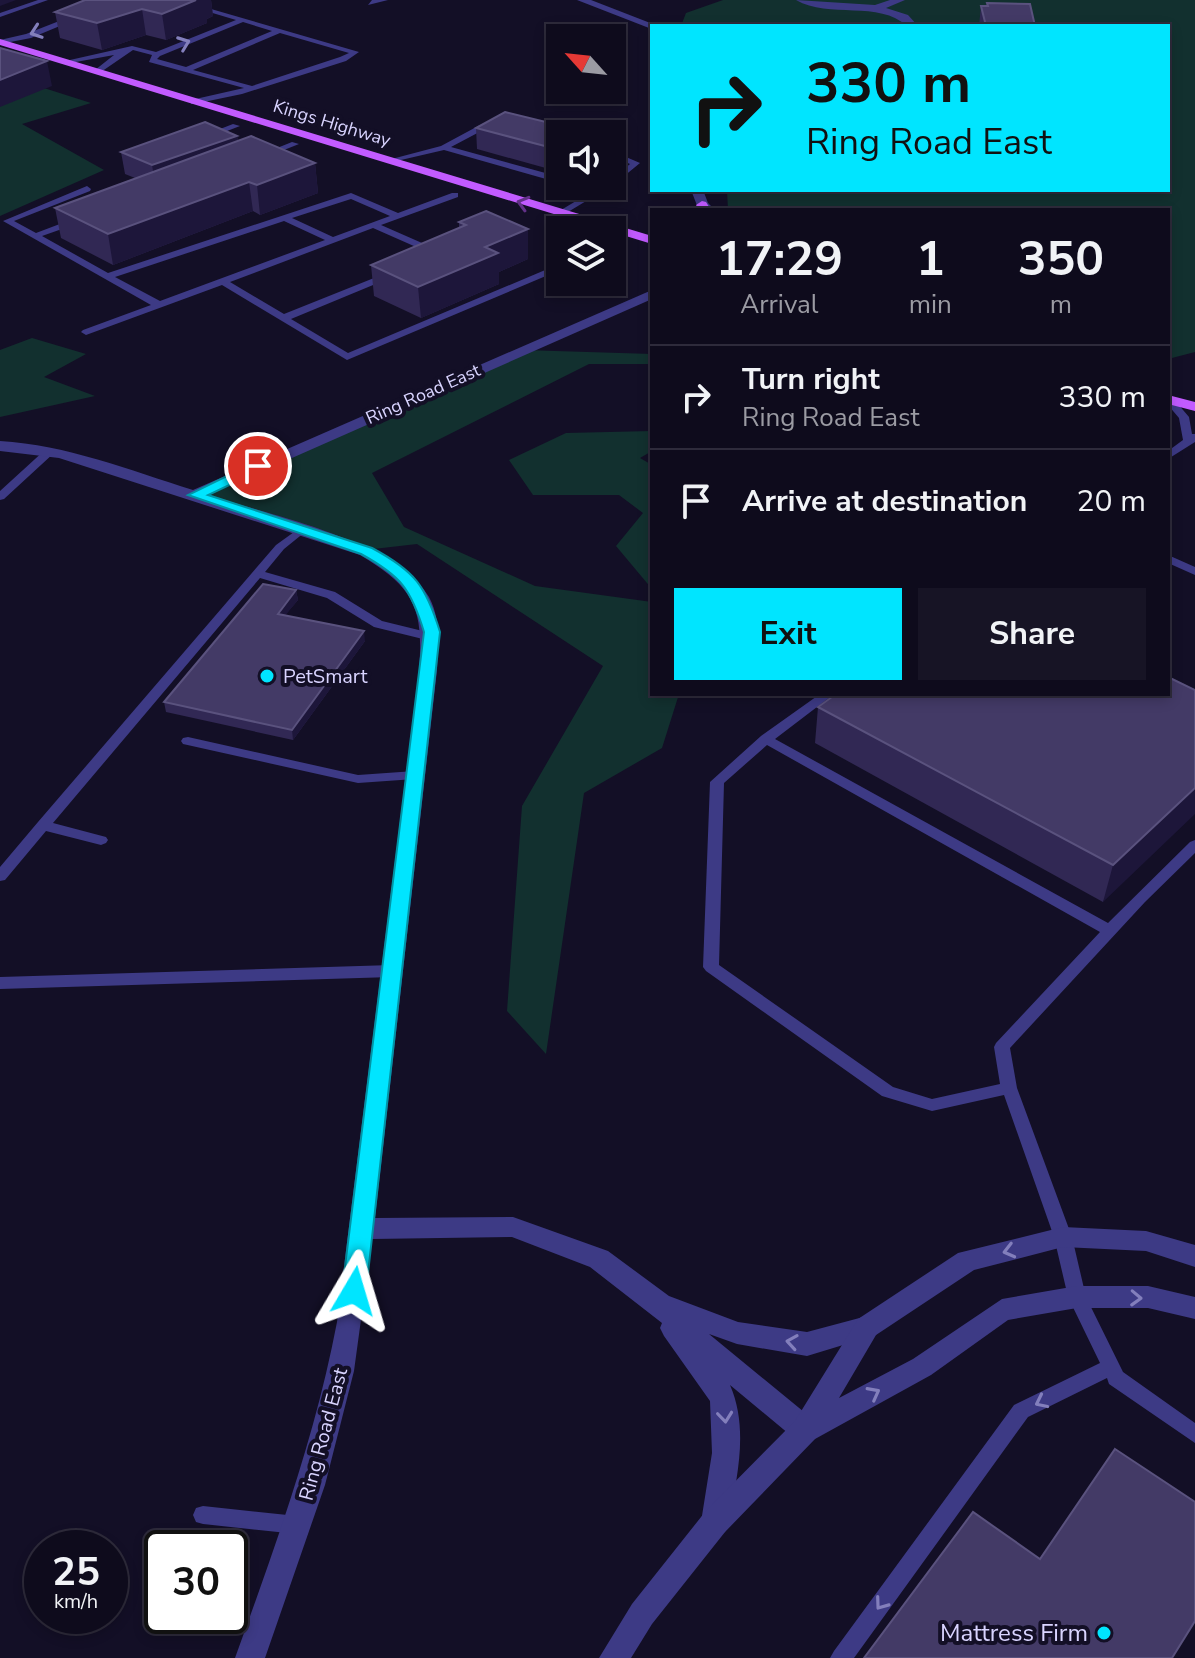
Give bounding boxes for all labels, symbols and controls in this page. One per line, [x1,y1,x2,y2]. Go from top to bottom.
one-way arrow [30,23,44,39]
north arrow [546,24,626,104]
map controls [546,24,626,296]
one-way arrow [176,36,190,53]
text: 330 m [806,45,971,122]
icon: right [674,56,778,160]
street label: Kings Highway [270,94,394,152]
text: Ring Road East [806,118,1052,167]
button: sound [546,120,626,200]
one-way arrow [517,196,531,212]
button: layers [546,216,626,296]
text: 17:29 [716,226,843,292]
text: 1 [916,226,945,292]
text: 350 [1018,226,1104,292]
text: Arrival [740,287,819,322]
text: min [909,287,952,322]
text: m [1050,287,1072,322]
street label: Ring Road East [362,358,485,430]
text: Turn right [742,359,880,400]
icon: right [674,375,718,419]
text: 330 m [1059,377,1146,418]
text: Ring Road East [742,400,920,435]
pin [224,432,292,500]
icon: arrive [236,444,280,488]
icon: arrive [674,479,718,523]
text: Arrive at destination [742,481,1027,522]
text: 20 m [1077,481,1146,522]
button: Exit [674,588,902,680]
button: Share [918,588,1146,680]
place label: PetSmart [283,663,369,690]
marker: PetSmart [258,667,276,685]
one-way arrow [1002,1241,1016,1258]
position arrow [312,1249,396,1333]
one-way arrow [1130,1289,1143,1306]
one-way arrow [785,1334,799,1351]
street label: Ring Road East [293,1364,354,1504]
one-way arrow [865,1387,880,1403]
one-way arrow [1034,1392,1049,1408]
one-way arrow [716,1411,733,1424]
speed limit sign: 30 [144,1530,248,1634]
text: 25 [52,1545,100,1599]
text: km/h [54,1588,98,1615]
one-way arrow [876,1595,890,1609]
place label: Mattress Firm [940,1617,1088,1649]
marker: Mattress Firm [1095,1624,1113,1642]

